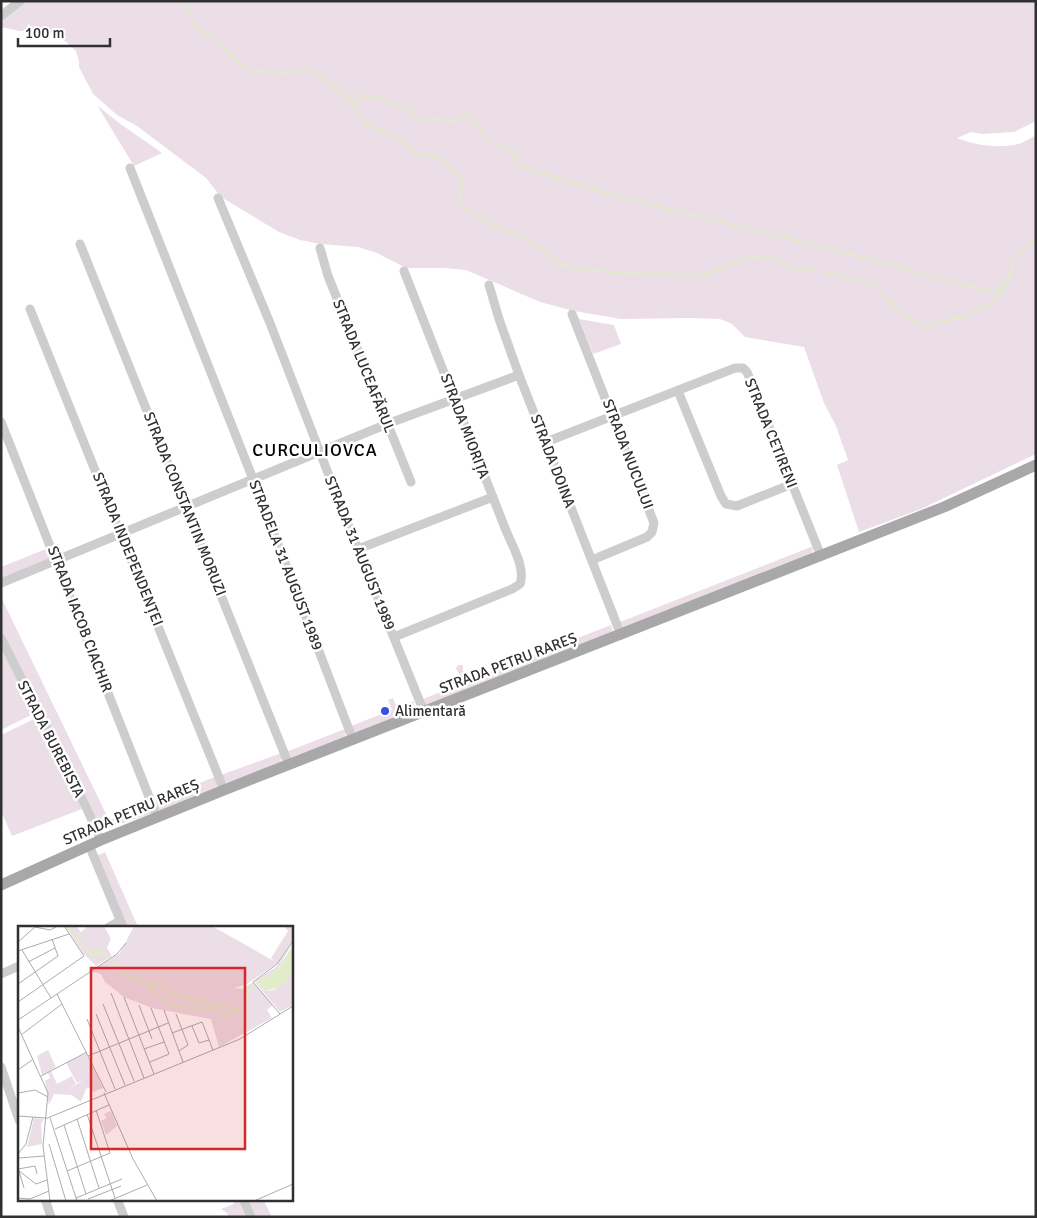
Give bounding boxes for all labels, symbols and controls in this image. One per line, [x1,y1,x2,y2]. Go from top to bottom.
scale bar [18,15,110,47]
text: 100 m [25,24,65,42]
street label: STRADA LUCEAFĂRUL [329,297,399,436]
street label: STRADA MIORIȚA [436,371,493,481]
street label: STRADA CETIRENI [741,375,801,491]
street label: STRADA NUCULUI [599,396,657,512]
street label: STRADA CONSTANTIN MORUZI [140,409,230,599]
street label: STRADA DOINA [527,412,579,510]
district label: CURCULIOVCA [252,439,378,461]
street label: STRADA INDEPENDENȚEI [88,470,167,629]
street label: STRADA 31 AUGUST 1989 [321,473,399,633]
street label: STRADELA 31 AUGUST 1989 [245,477,327,653]
street label: STRADA IACOB CIACHIR [44,543,116,695]
street label: STRADA PETRU RAREȘ [437,628,579,698]
street label: STRADA BUREBISTA [14,677,88,801]
place label: Alimentară [395,702,466,720]
marker: Alimentară [379,705,391,717]
street label: STRADA PETRU RAREȘ [60,775,202,849]
inset map [18,926,292,1200]

